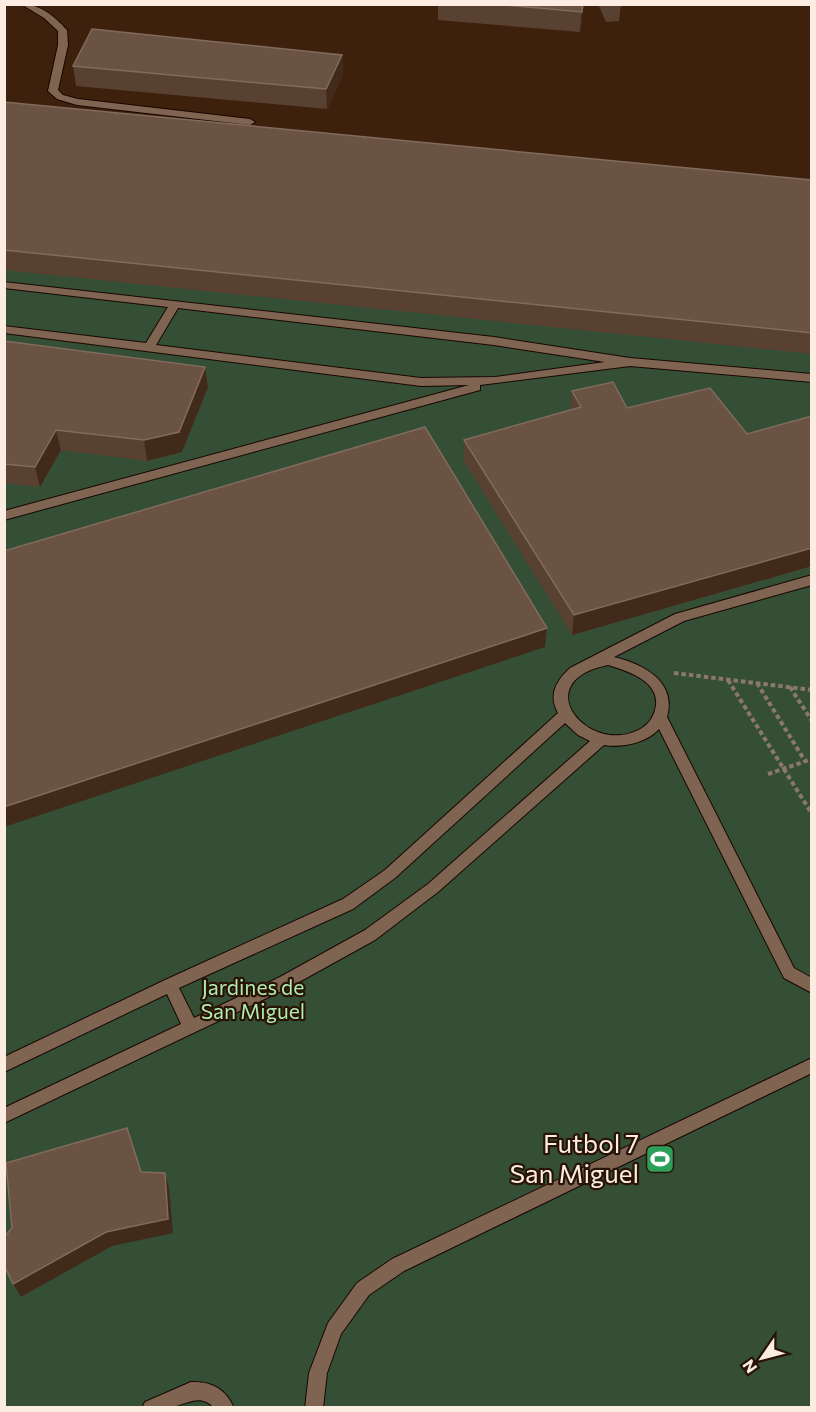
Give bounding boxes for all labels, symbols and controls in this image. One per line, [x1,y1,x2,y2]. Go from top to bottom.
park label: Jardines de San Miguel [201,974,305,1023]
place label: Futbol 7 San Miguel [510,1127,639,1188]
sports icon: Futbol 7 San Miguel [644,1143,676,1175]
north arrow [732,1328,792,1388]
text: N [738,1357,761,1377]

